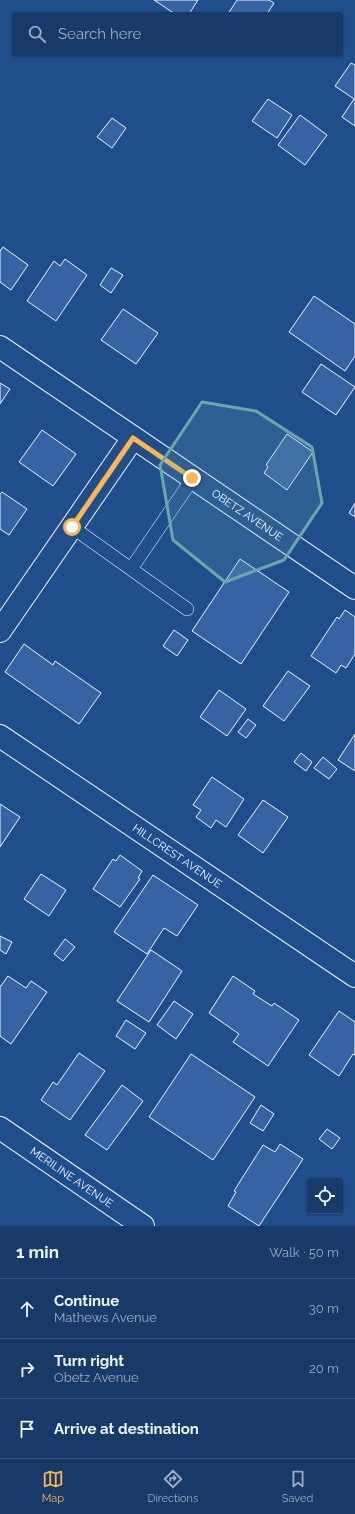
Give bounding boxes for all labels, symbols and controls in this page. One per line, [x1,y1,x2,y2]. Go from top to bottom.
search box [12,12,343,56]
icon: search [26,23,48,45]
text: Search here [58,25,141,43]
route end [183,469,201,487]
street label: OBETZ AVENUE [209,487,285,544]
route start [63,518,81,536]
street label: HILLCREST AVENUE [130,822,224,891]
street label: MERILINE AVENUE [28,1145,116,1211]
map controls [307,1178,343,1214]
button: locate [307,1178,343,1214]
text: 1 min [16,1242,59,1262]
text: Walk · 50 m [269,1245,339,1260]
text: Continue [54,1292,119,1310]
icon: ahead [16,1298,38,1320]
text: 30 m [309,1301,339,1316]
text: Mathews Avenue [54,1310,157,1325]
text: Turn right [54,1352,124,1370]
icon: right [16,1358,38,1380]
text: 20 m [309,1361,339,1376]
text: Obetz Avenue [54,1370,139,1385]
icon: arrive [16,1418,38,1440]
text: Arrive at destination [54,1420,199,1438]
tab: Map [42,1468,64,1505]
tab: Directions [148,1468,198,1505]
tab: Saved [282,1468,313,1505]

